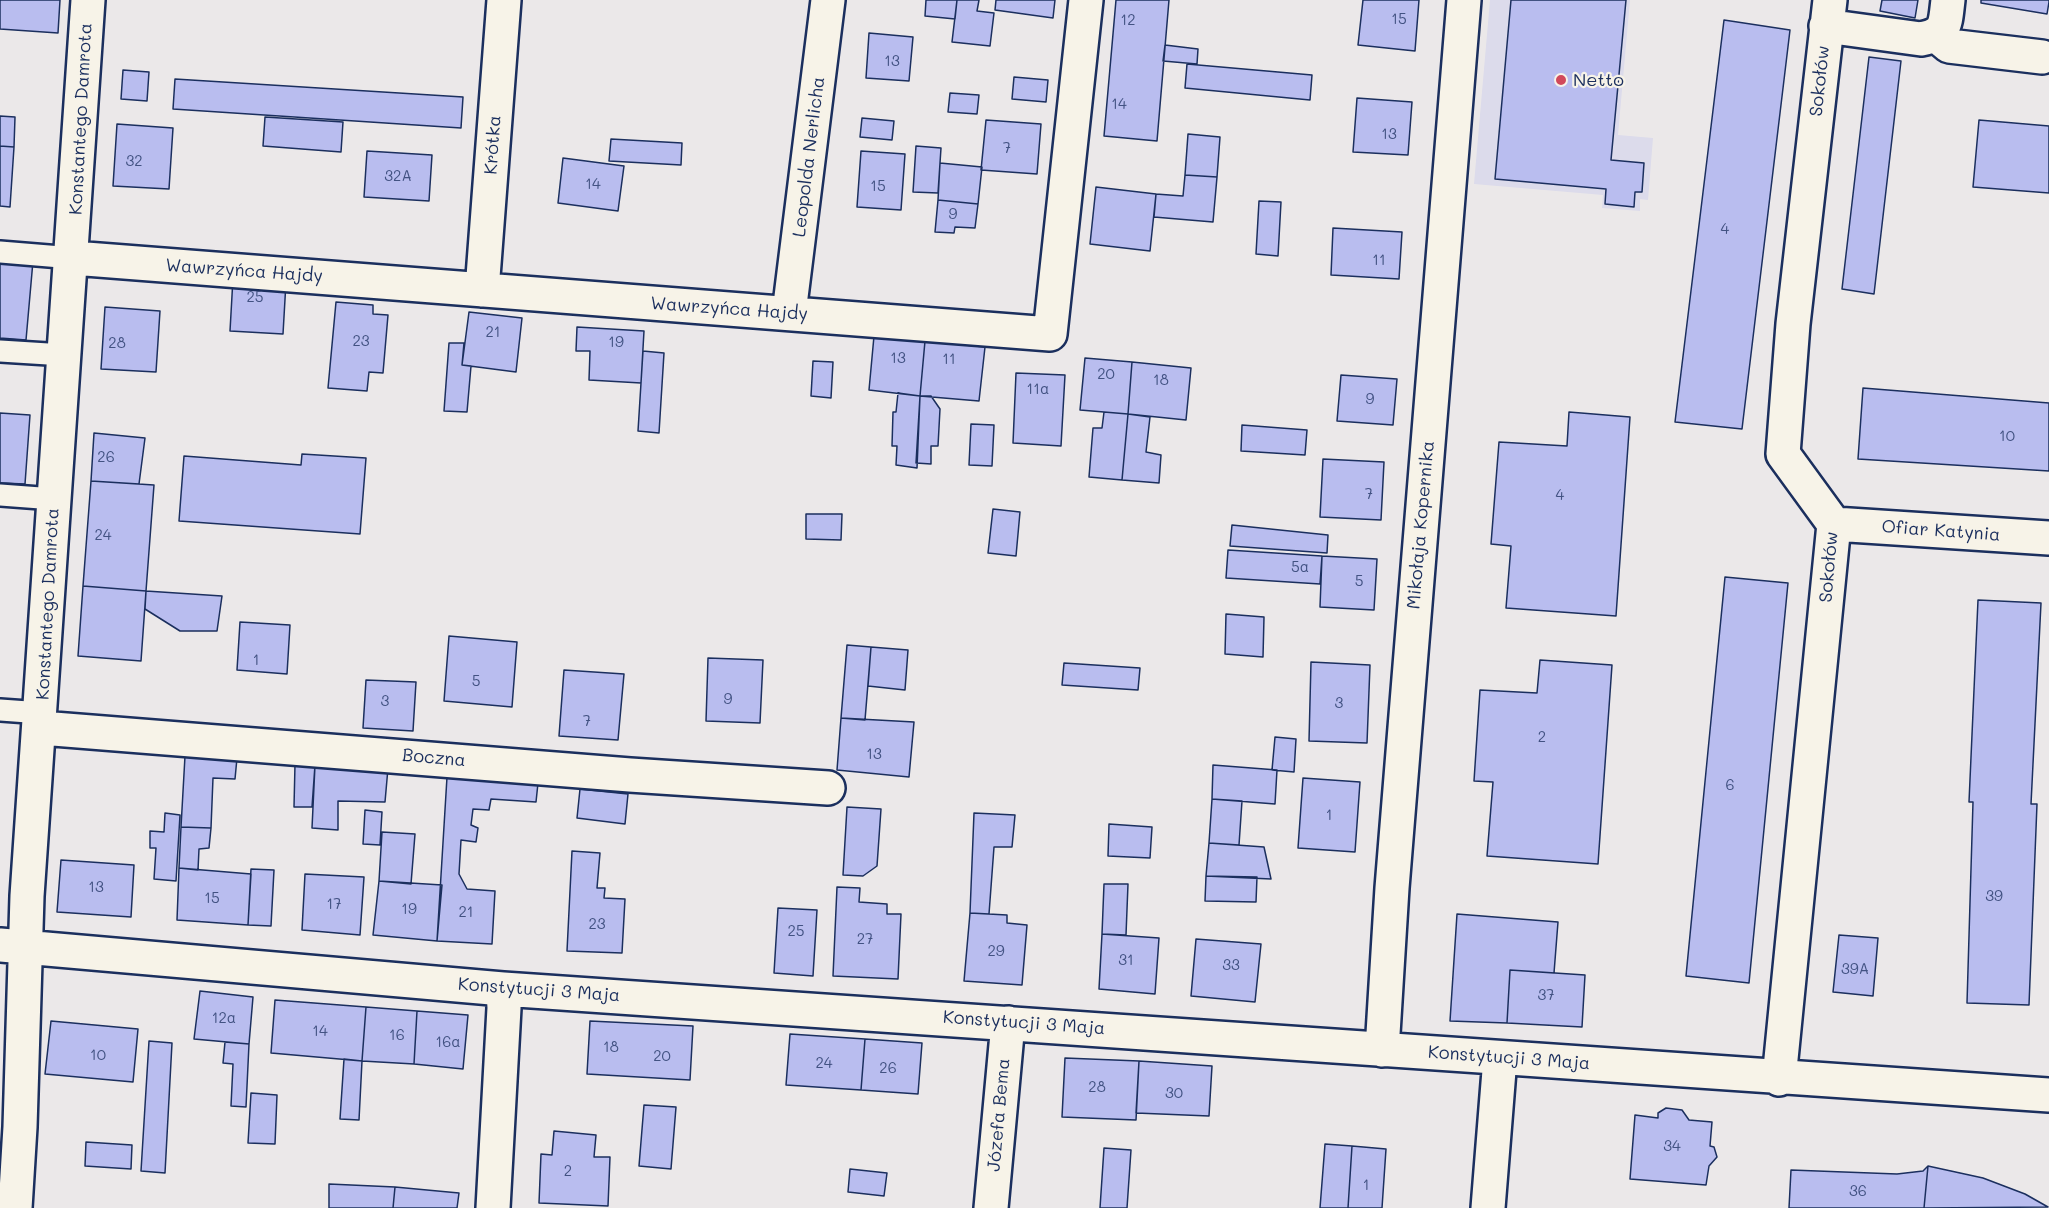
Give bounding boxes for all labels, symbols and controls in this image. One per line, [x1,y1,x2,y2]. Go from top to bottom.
house number: 15 [1391,10,1407,28]
house number: 12 [1120,11,1136,29]
street label: Konstantego Damrota [65,23,97,215]
street label: Sokołów [1806,44,1834,118]
house number: 13 [884,52,900,70]
place label: Netto [1573,69,1624,91]
marker: Netto [1554,73,1568,87]
street label: Leopolda Nerlicha [788,76,830,238]
house number: 14 [1111,95,1127,113]
street label: Krótka [480,115,506,175]
house number: 13 [1381,125,1397,143]
house number: 7 [1003,139,1011,157]
house number: 32 [125,152,143,170]
house number: 32A [384,167,412,185]
house number: 14 [585,175,601,193]
house number: 15 [870,177,886,195]
house number: 9 [949,205,957,223]
house number: 4 [1721,220,1729,238]
house number: 11 [1372,251,1386,269]
street label: Wawrzyńca Hajdy [165,255,323,287]
house number: 25 [246,288,264,306]
street label: Wawrzyńca Hajdy [650,293,808,325]
house number: 21 [485,323,501,341]
house number: 23 [352,332,370,350]
house number: 19 [608,333,624,351]
house number: 28 [108,334,126,352]
house number: 13 [890,349,906,367]
house number: 11 [942,350,956,368]
house number: 20 [1097,365,1115,383]
house number: 18 [1153,371,1169,389]
house number: 11a [1027,380,1049,398]
house number: 9 [1366,390,1374,408]
house number: 10 [1999,427,2015,445]
street label: Mikołaja Kopernika [1403,440,1439,610]
house number: 26 [97,448,115,466]
house number: 7 [1365,485,1373,503]
house number: 4 [1556,486,1564,504]
street label: Konstantego Damrota [32,508,64,700]
street label: Ofiar Katynia [1881,516,2001,546]
house number: 24 [94,526,112,544]
street label: Sokołów [1815,531,1843,603]
house number: 5a [1291,558,1309,576]
house number: 5 [1355,572,1363,590]
house number: 1 [253,651,259,669]
house number: 5 [472,672,480,690]
house number: 9 [724,690,732,708]
house number: 3 [381,692,389,710]
house number: 3 [1335,694,1343,712]
house number: 7 [583,712,591,730]
house number: 2 [1538,728,1546,746]
street label: Boczna [401,744,467,772]
house number: 13 [866,745,882,763]
house number: 6 [1725,776,1735,794]
house number: 1 [1326,806,1332,824]
house number: 13 [88,878,104,896]
house number: 39 [1985,887,2003,905]
house number: 15 [204,889,220,907]
house number: 17 [326,895,342,913]
house number: 19 [401,900,417,918]
house number: 21 [458,903,474,921]
house number: 23 [588,915,606,933]
house number: 25 [787,922,805,940]
house number: 27 [857,930,873,948]
house number: 29 [987,942,1005,960]
house number: 31 [1118,951,1134,969]
house number: 33 [1222,956,1240,974]
house number: 39A [1841,960,1869,978]
street label: Konstytucji 3 Maja [457,974,621,1006]
house number: 37 [1537,986,1555,1004]
street label: Konstytucji 3 Maja [942,1007,1106,1039]
house number: 12a [212,1009,236,1027]
house number: 14 [312,1022,328,1040]
house number: 16 [389,1026,405,1044]
house number: 16a [435,1033,461,1051]
house number: 18 [603,1038,619,1056]
street label: Konstytucji 3 Maja [1427,1042,1591,1074]
house number: 10 [90,1046,106,1064]
house number: 20 [653,1047,671,1065]
house number: 24 [815,1054,833,1072]
street label: Józefa Bema [983,1057,1015,1173]
house number: 26 [879,1059,897,1077]
house number: 28 [1088,1078,1106,1096]
house number: 30 [1165,1084,1183,1102]
house number: 34 [1663,1137,1681,1155]
house number: 2 [564,1162,572,1180]
house number: 1 [1363,1176,1369,1194]
house number: 36 [1849,1182,1867,1200]

